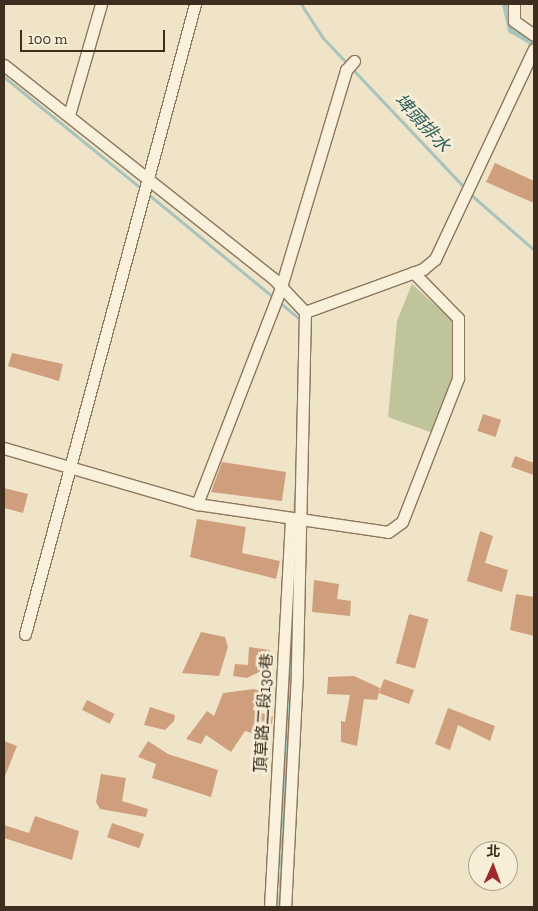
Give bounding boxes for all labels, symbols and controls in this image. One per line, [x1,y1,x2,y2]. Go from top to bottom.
scale bar [22,20,168,52]
text: 100 m [28,30,67,48]
water label: 埤頭排水 [390,89,454,157]
street label: 頂草路二段130巷 [251,653,277,773]
north arrow [468,841,518,891]
text: 北 [486,843,501,860]

